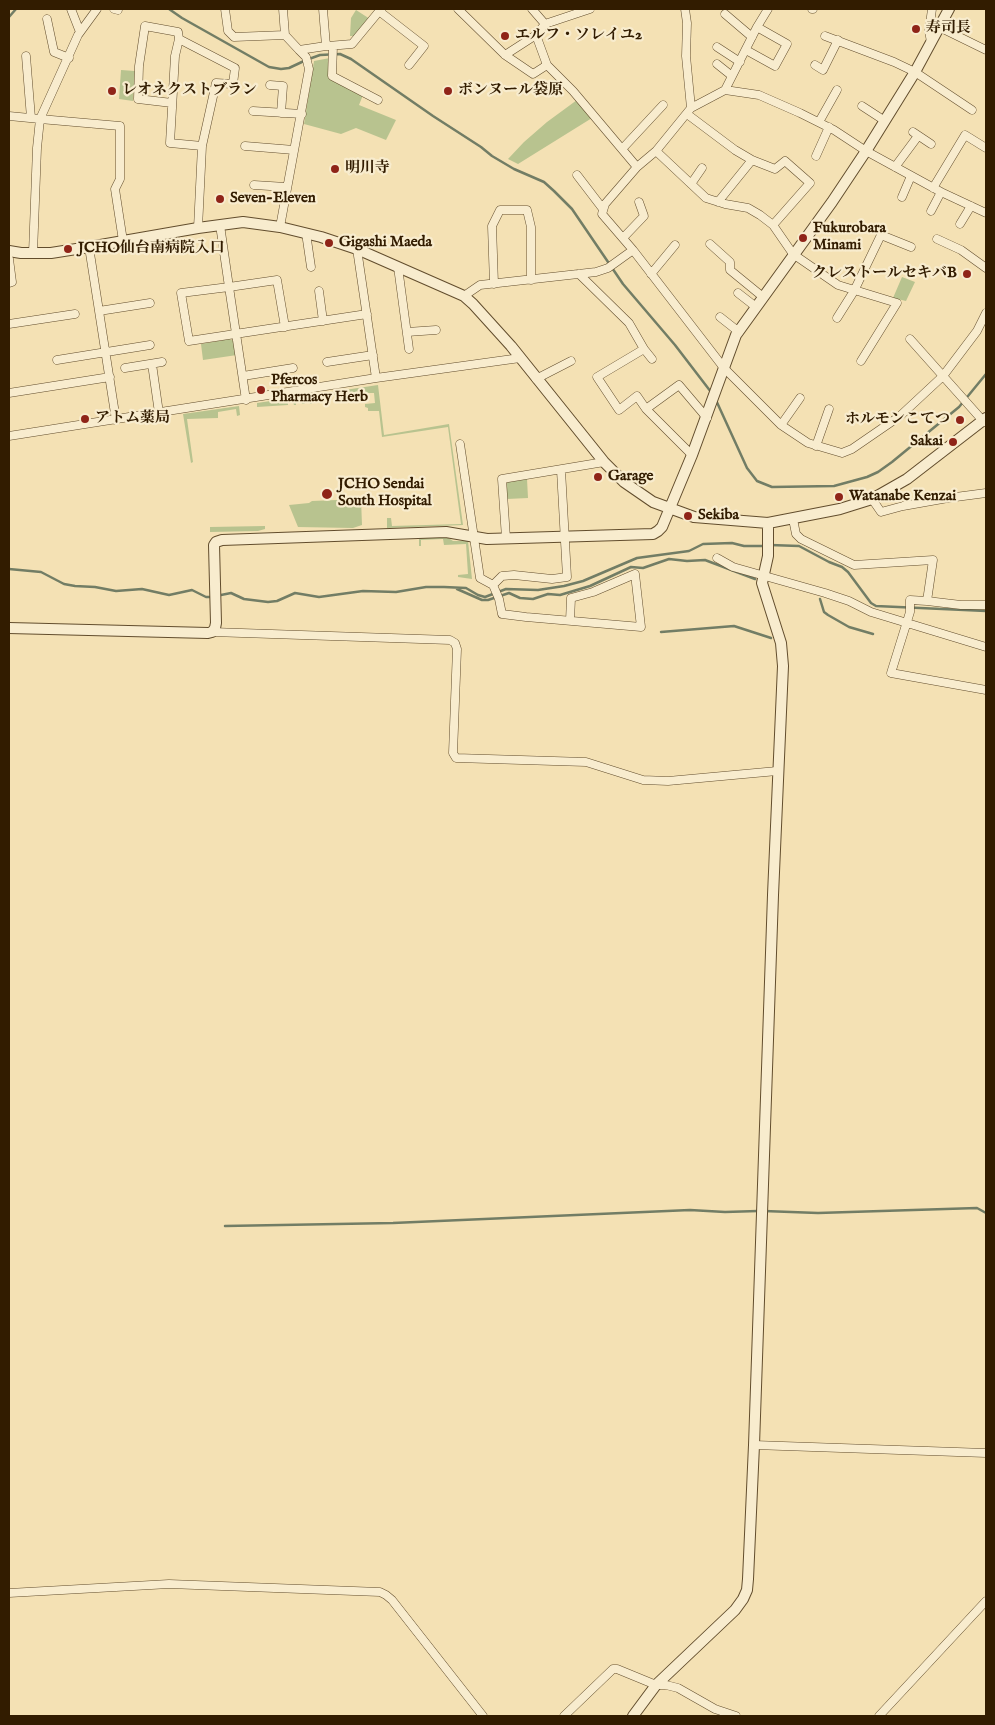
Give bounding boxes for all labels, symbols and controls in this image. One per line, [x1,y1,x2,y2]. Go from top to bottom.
place label: 寿司長 [926,20,971,38]
marker: 寿司長 [910,23,922,35]
place label: エルフ・ソレイユ2 [515,27,642,45]
marker: エルフ・ソレイユ2 [499,30,511,42]
place label: レオネクストブラン [122,82,257,100]
place label: ボンヌール袋原 [458,82,563,100]
marker: レオネクストブラン [106,85,118,97]
marker: ボンヌール袋原 [442,85,454,97]
place label: 明川寺 [345,160,390,178]
marker: 明川寺 [329,163,341,175]
place label: Seven-Eleven [230,190,316,208]
marker: Seven-Eleven [214,193,226,205]
place label: Fukurobara Minami [813,220,886,255]
marker: Fukurobara Minami [797,232,809,244]
place label: Gigashi Maeda [339,234,432,252]
marker: Gigashi Maeda [323,237,335,249]
place label: JCHO仙台南病院入口 [78,240,225,258]
marker: JCHO仙台南病院入口 [62,243,74,255]
place label: クレストールセキバB [812,265,957,283]
marker: クレストールセキバB [961,268,973,280]
place label: Pfercos Pharmacy Herb [271,372,368,407]
marker: Pfercos Pharmacy Herb [255,384,267,396]
place label: アトム薬局 [95,410,170,428]
place label: ホルモンこてつ [845,411,950,429]
marker: アトム薬局 [79,413,91,425]
marker: ホルモンこてつ [954,414,966,426]
place label: Sakai [910,433,943,451]
marker: Sakai [947,436,959,448]
place label: Garage [608,468,653,486]
marker: Garage [592,471,604,483]
place label: JCHO Sendai South Hospital [338,476,432,511]
marker: JCHO Sendai South Hospital [320,487,334,501]
place label: Watanabe Kenzai [849,488,956,506]
marker: Watanabe Kenzai [833,491,845,503]
place label: Sekiba [698,507,739,525]
marker: Sekiba [682,510,694,522]

